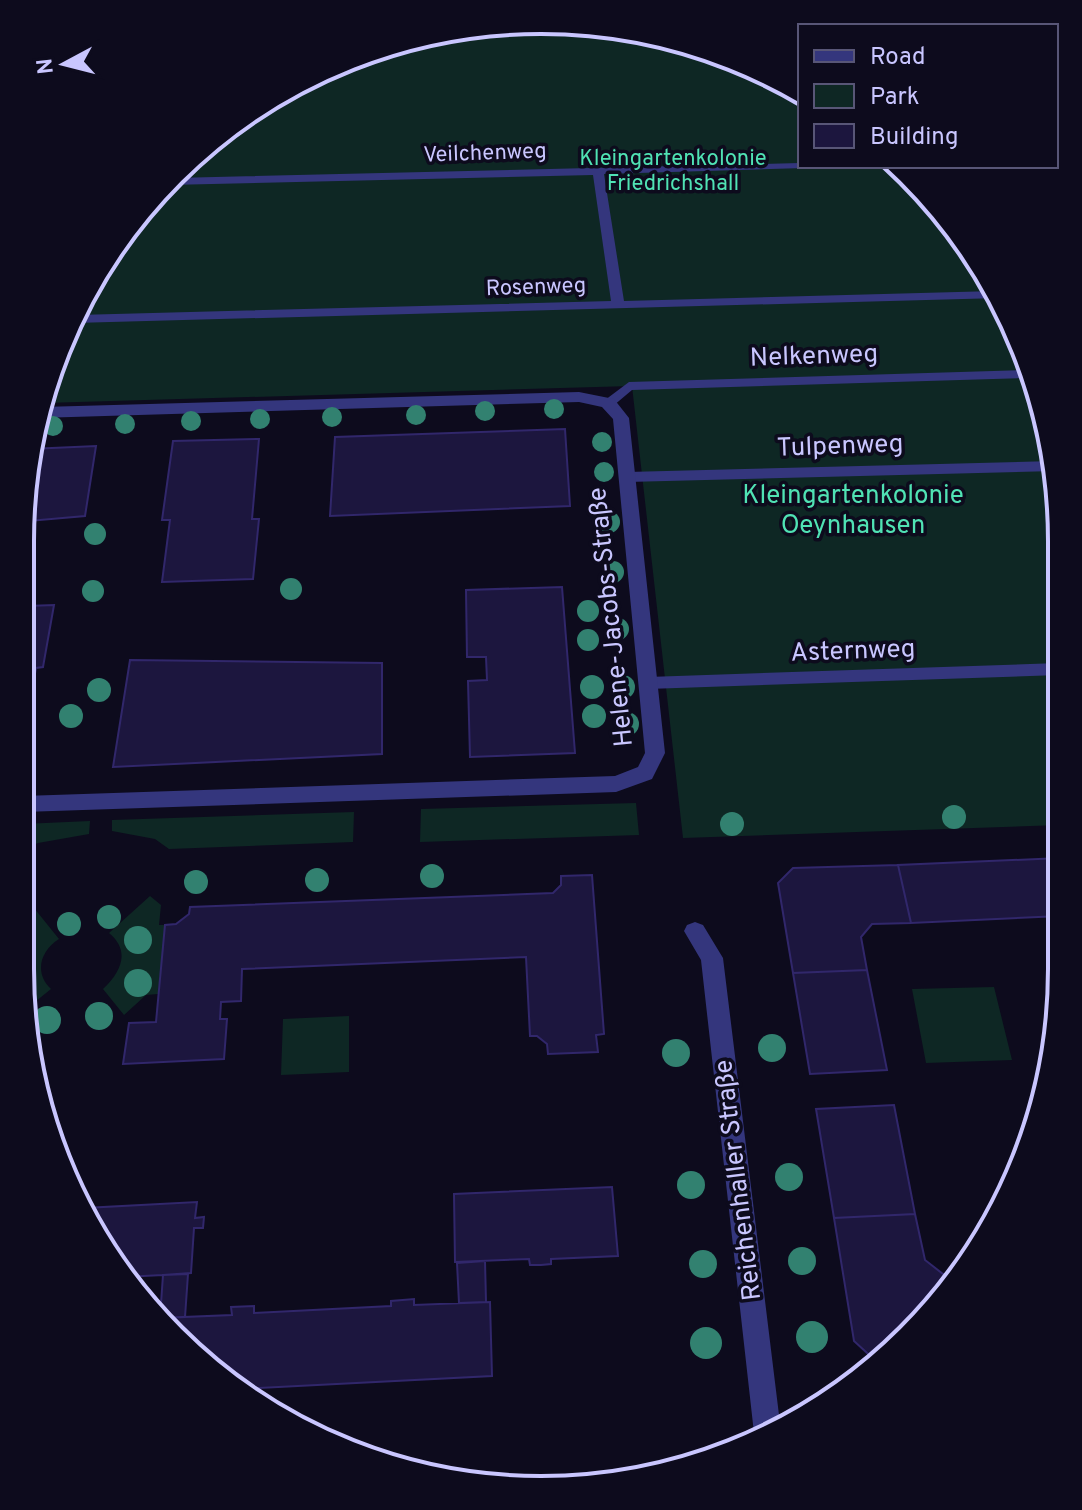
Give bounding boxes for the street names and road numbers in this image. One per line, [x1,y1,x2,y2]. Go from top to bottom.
street label: Veilchenweg [423,138,547,170]
street label: Rosenweg [485,273,587,303]
street label: Nelkenweg [749,338,879,376]
street label: Tulpenweg [776,428,904,466]
street label: Helene-Jacobs-Straße [582,486,642,748]
street label: Asternweg [790,633,916,671]
street label: Reichenhaller Straße [708,1058,770,1302]

